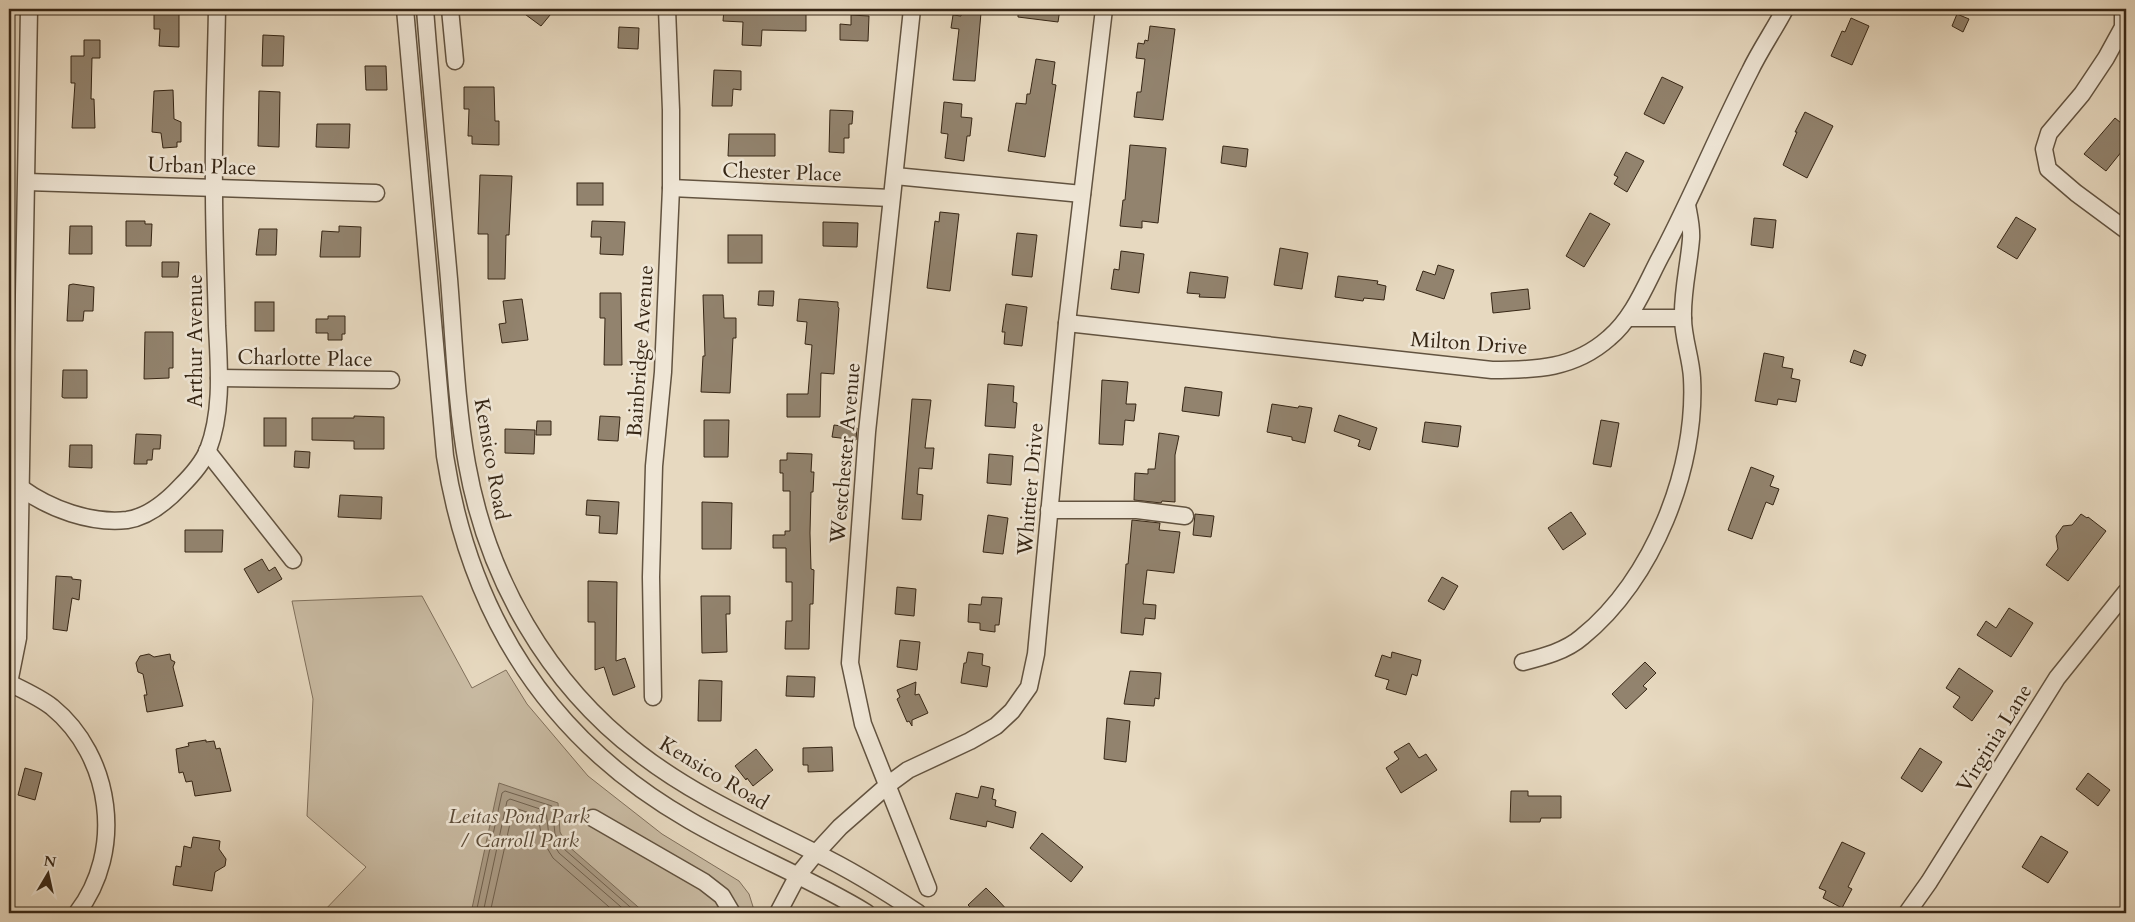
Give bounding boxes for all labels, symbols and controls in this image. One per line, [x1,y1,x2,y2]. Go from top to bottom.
street label: Urban Place [147,150,257,183]
street label: Chester Place [722,156,842,189]
street label: Bainbridge Avenue [620,264,661,438]
street label: Arthur Avenue [181,274,210,408]
street label: Milton Drive [1409,325,1529,362]
street label: Charlotte Place [237,343,373,374]
street label: Westchester Avenue [823,361,868,546]
street label: Kensico Road [467,396,516,522]
street label: Whittier Drive [1010,421,1051,558]
street label: Virginia Lane [1950,679,2039,798]
street label: Kensico Road [654,729,774,817]
park label: Leitas Pond Park / Carroll Park [448,802,590,855]
north arrow [22,850,72,900]
text: N [42,851,57,872]

